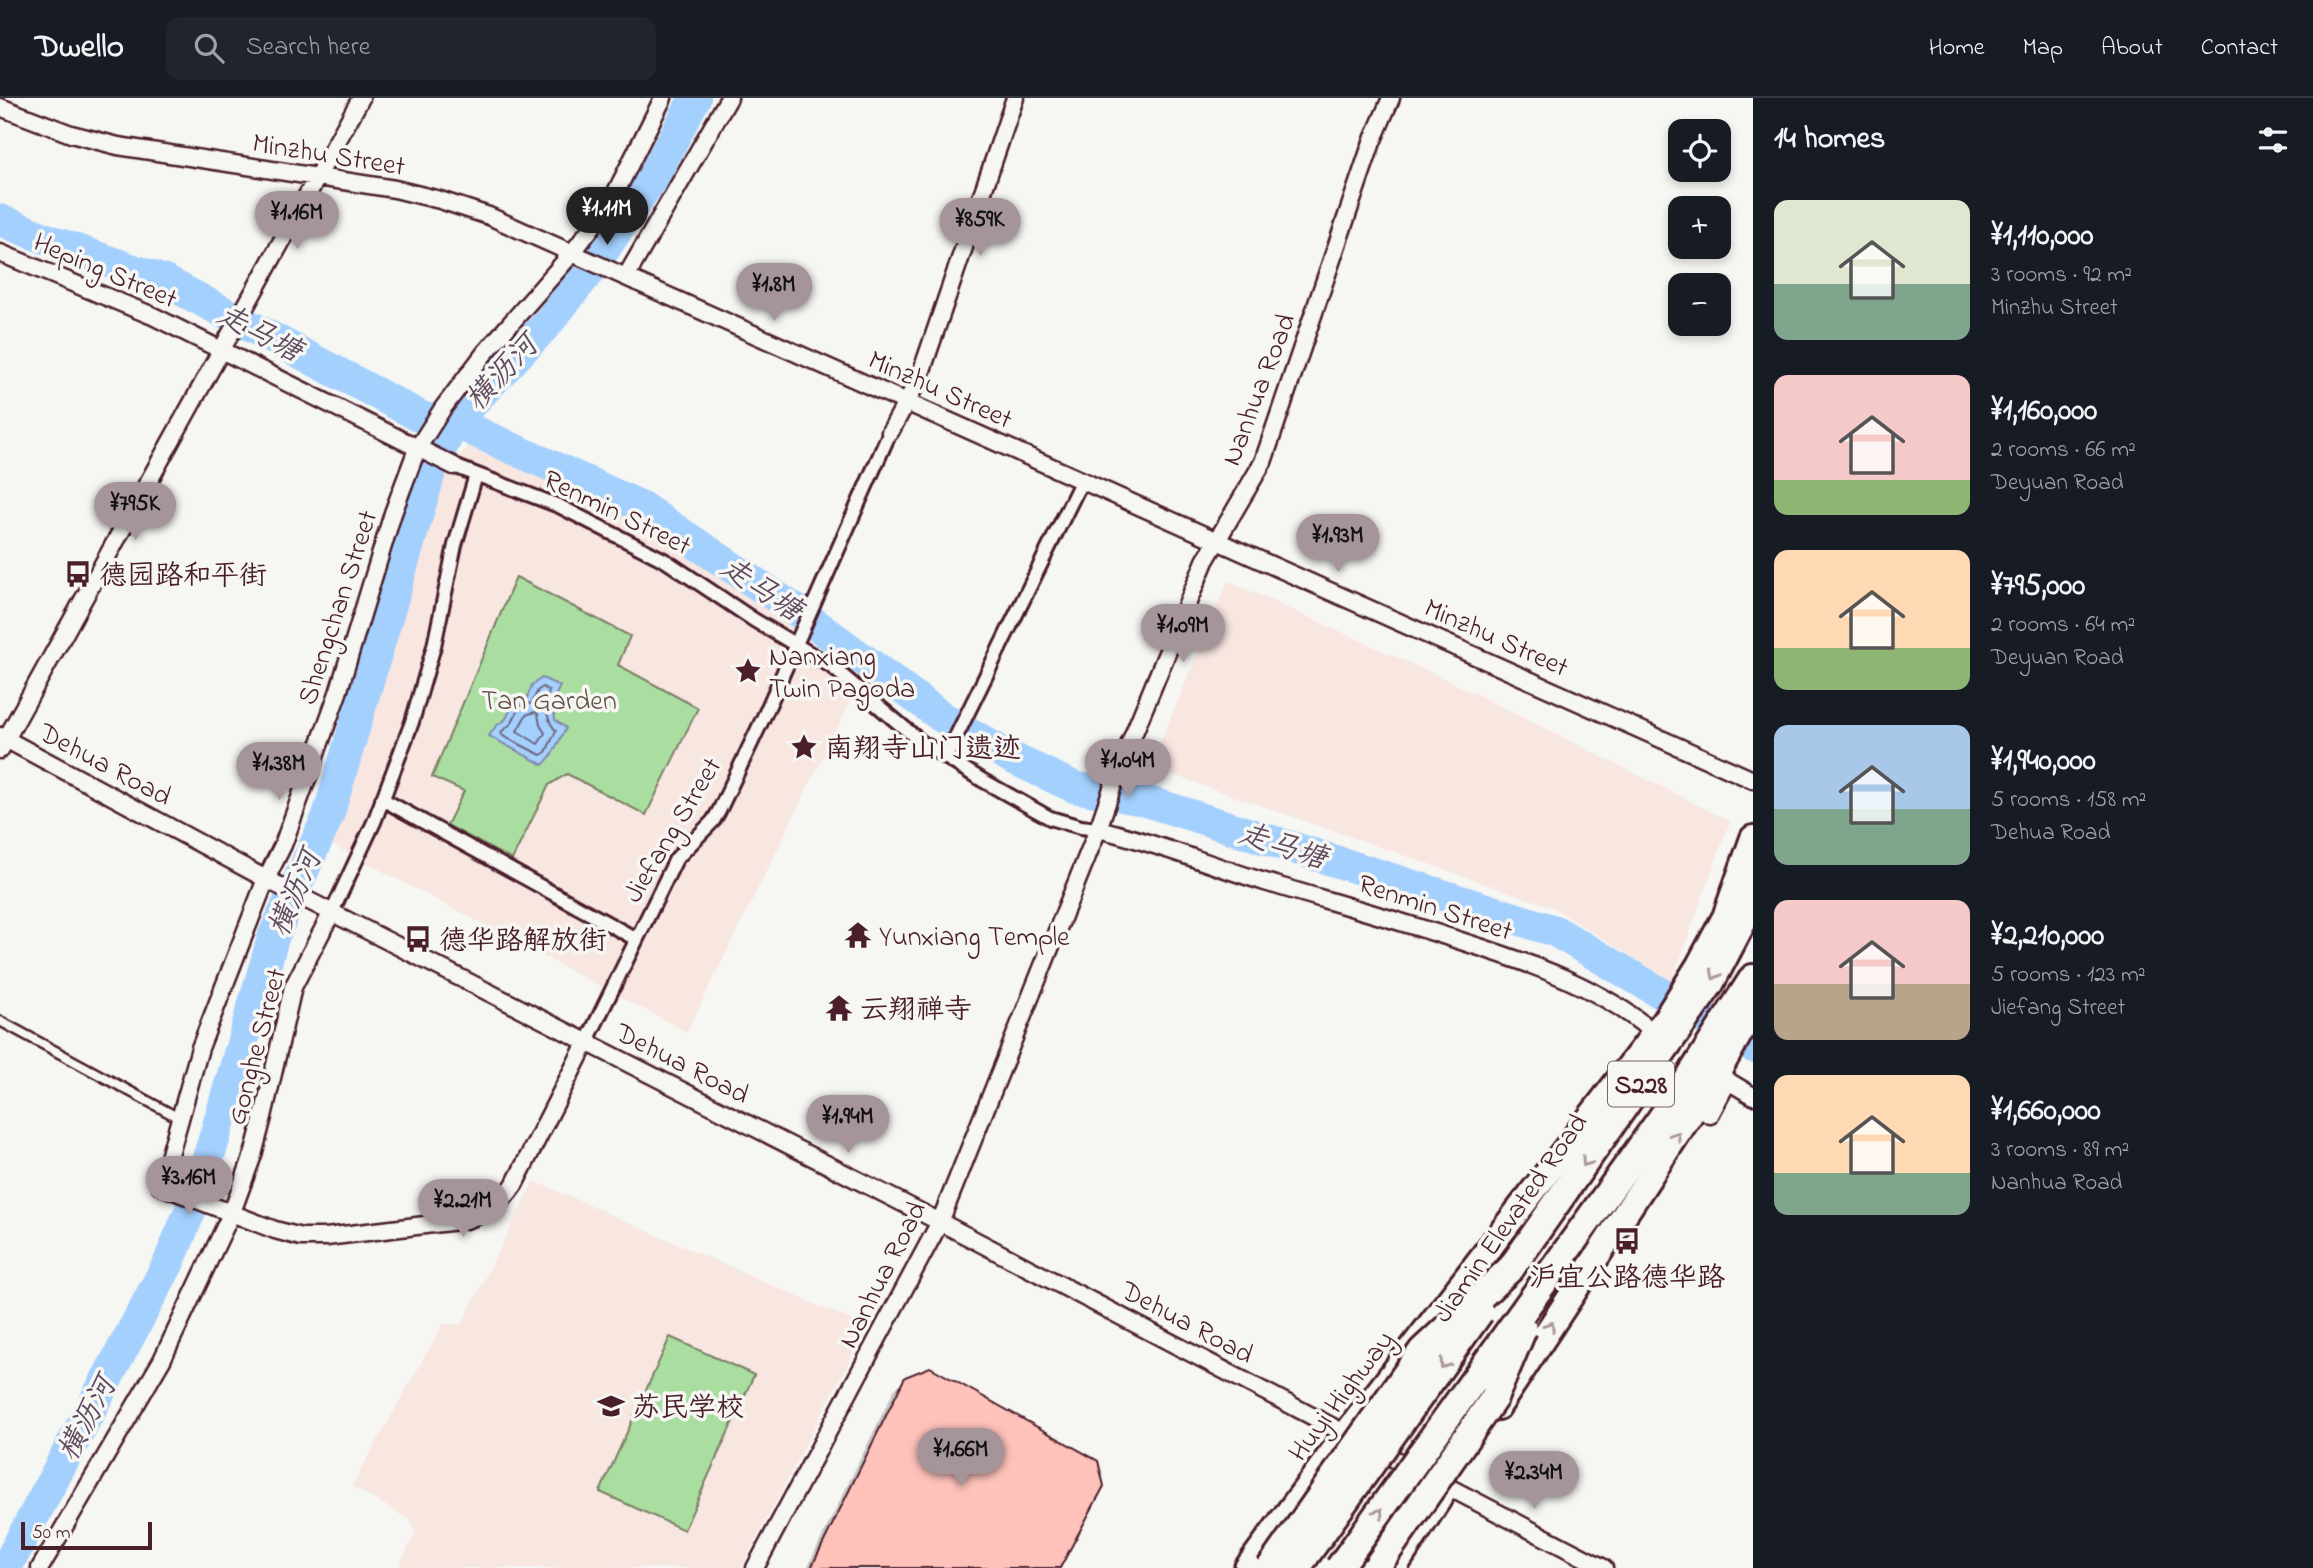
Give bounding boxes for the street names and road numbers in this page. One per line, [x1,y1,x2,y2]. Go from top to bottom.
street label: Minzhu Street [249,124,408,189]
street label: Heping Street [26,223,183,321]
street label: Nanhua Road [1212,308,1308,472]
street label: Minzhu Street [861,341,1018,441]
street label: Renmin Street [536,461,697,568]
street label: Shengchan Street [289,505,390,711]
street label: Minzhu Street [1417,589,1574,689]
street label: Dehua Road [30,713,178,818]
street label: Jiefang Street [614,750,734,911]
street label: Renmin Street [1353,865,1517,954]
street label: Gonghe Street [218,964,299,1130]
street label: Dehua Road [606,1013,756,1116]
road number: S228 [1608,1062,1674,1107]
street label: Jiamin Elevated Road [1424,1106,1600,1332]
street label: Nanhua Road [830,1195,939,1356]
street label: Dehua Road [1112,1271,1260,1376]
street label: Huyi Highway [1280,1323,1406,1471]

